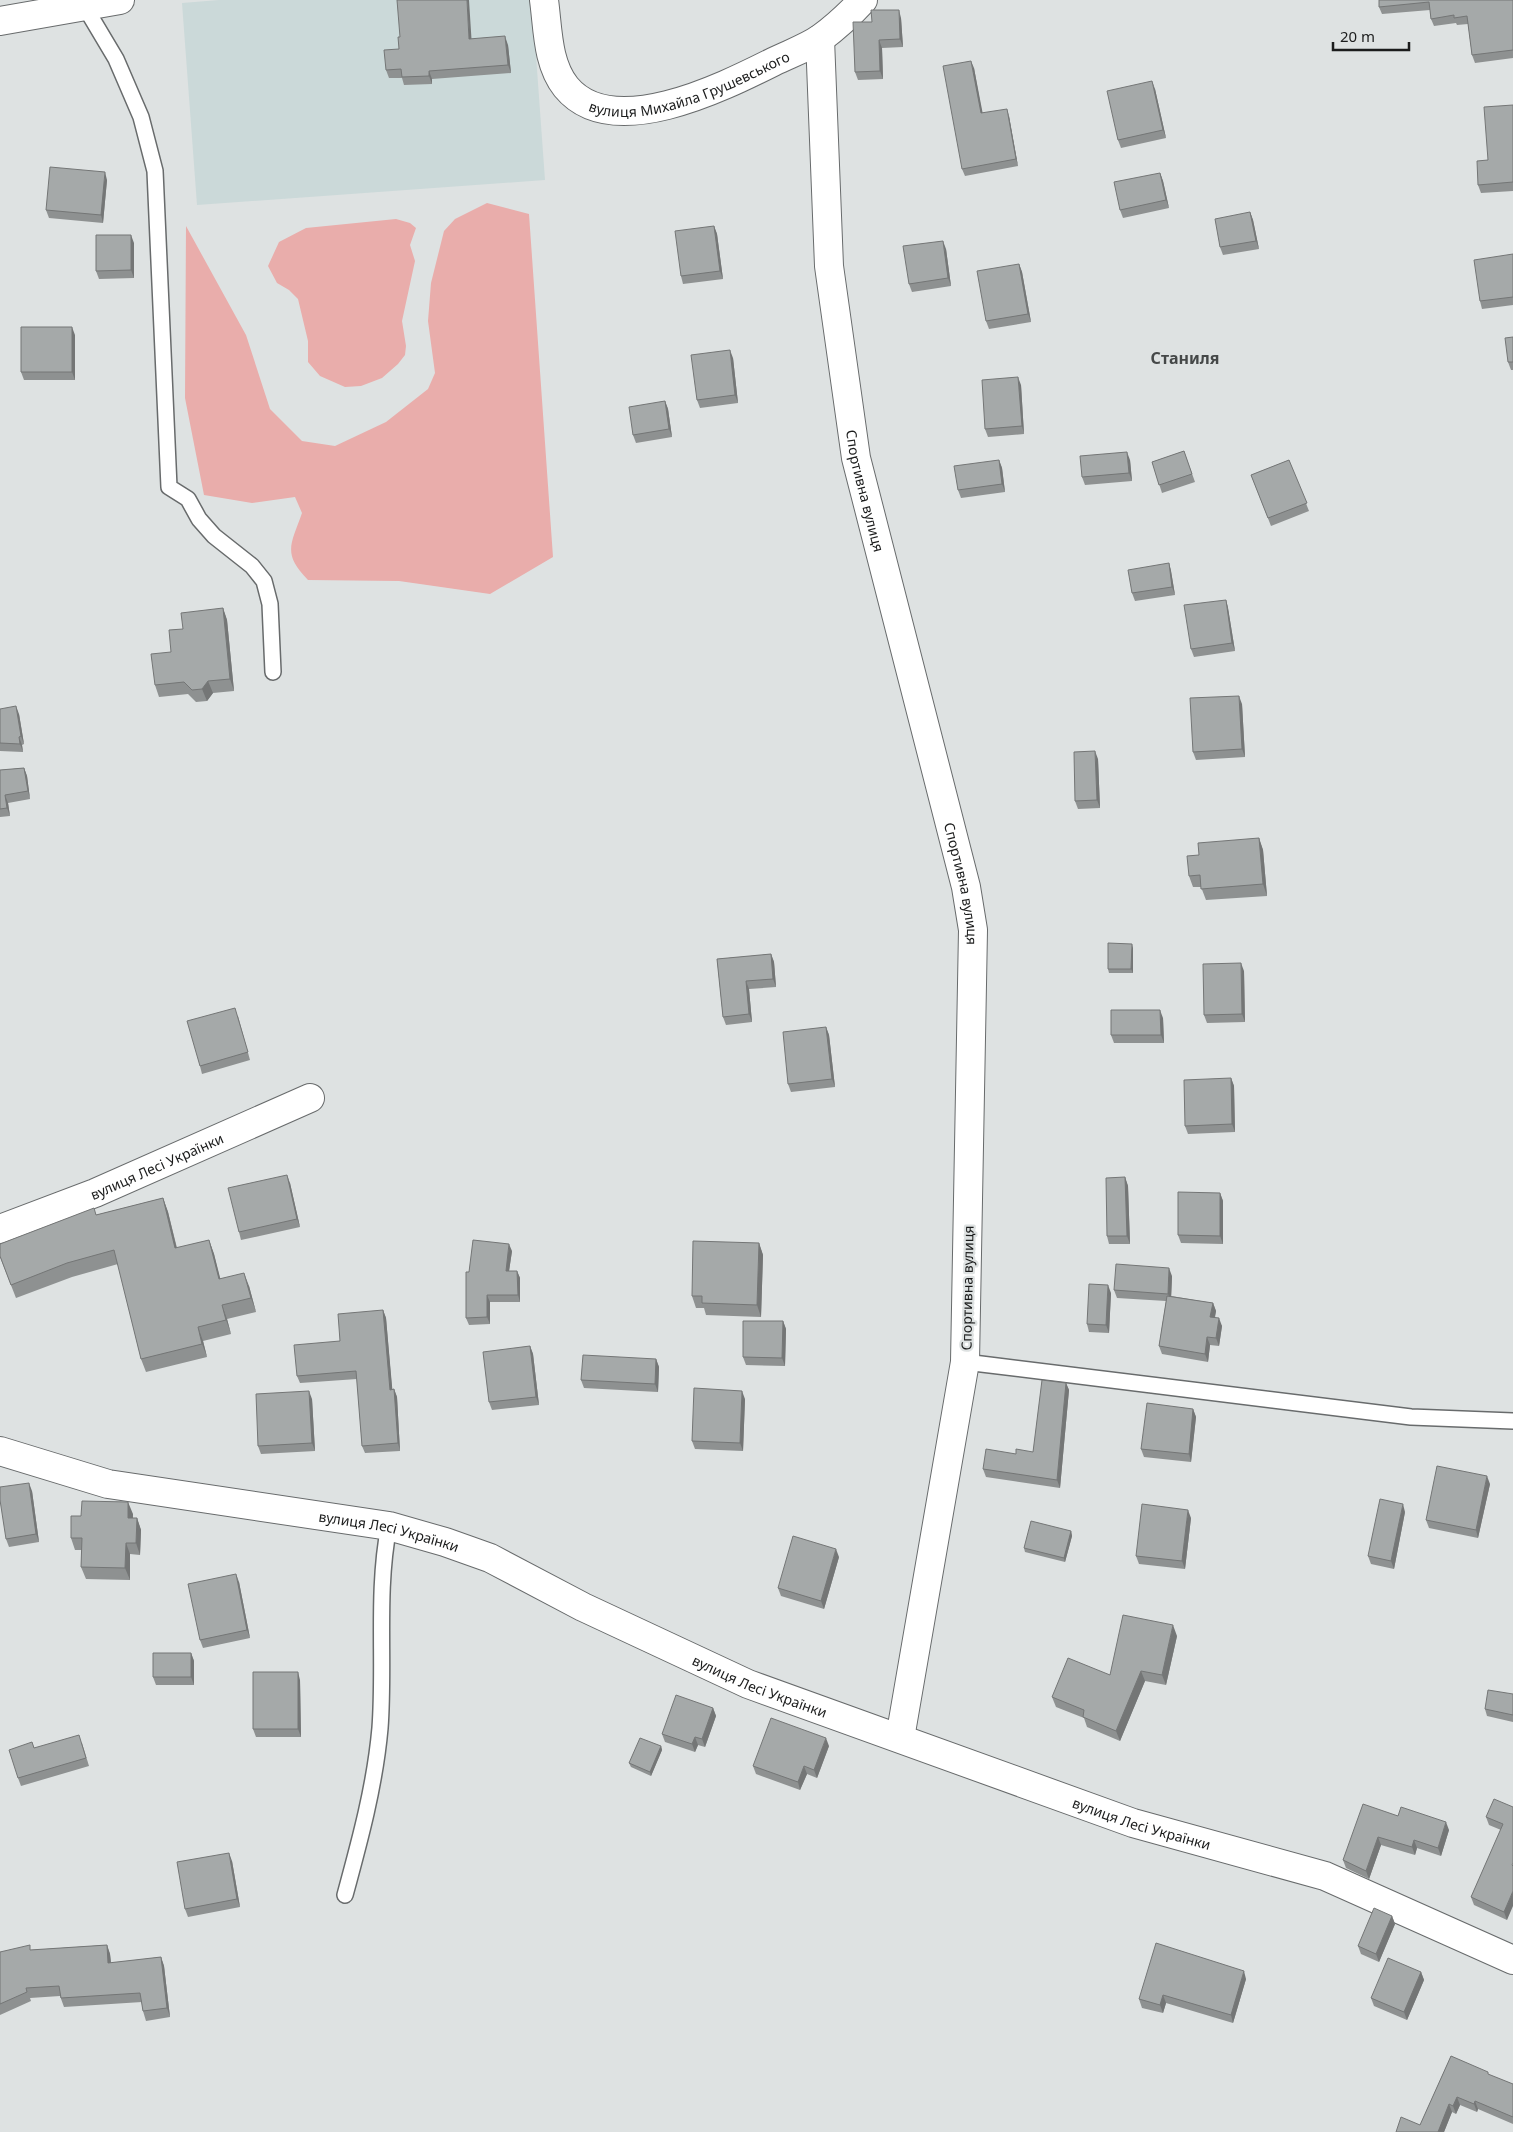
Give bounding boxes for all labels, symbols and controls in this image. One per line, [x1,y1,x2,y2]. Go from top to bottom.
scale bar [1333,20,1409,52]
text: 20 m [1340,26,1375,46]
street label: вулиця Михайла Грушевського [586,46,792,121]
district label: Станиля [1151,347,1219,369]
street label: Спортивна вулиця [843,428,889,554]
street label: Спортивна вулиця [940,820,983,945]
street label: вулиця Лесі Українки [87,1128,226,1203]
street label: Спортивна вулиця [956,1225,978,1351]
street label: вулиця Лесі Українки [317,1506,462,1556]
street label: вулиця Лесі Українки [690,1650,830,1721]
street label: вулиця Лесі Українки [1070,1793,1213,1854]

